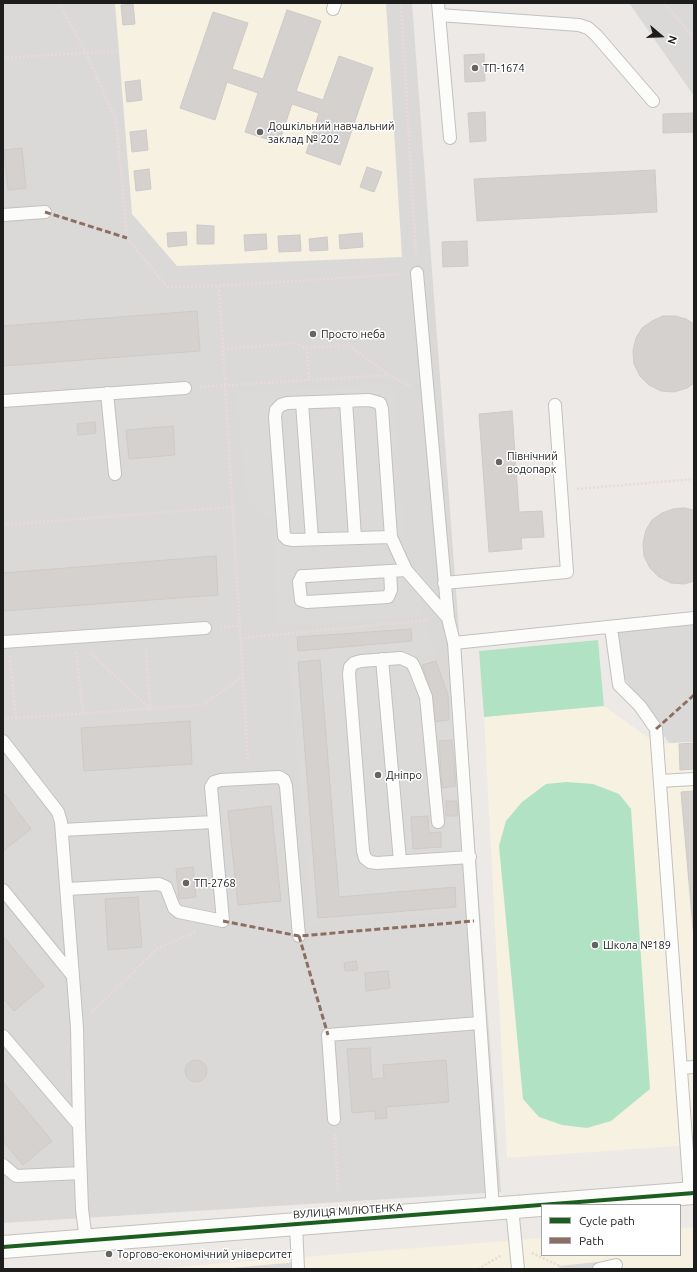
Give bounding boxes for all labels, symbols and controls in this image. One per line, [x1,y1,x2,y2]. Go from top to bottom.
north arrow [641,16,681,56]
text: N [665,34,679,46]
place label: ТП-1674 [483,61,525,75]
marker: ТП-1674 [470,63,480,73]
place label: Дошкільний навчальний заклад № 202 [268,119,395,145]
marker: Дошкільний навчальний заклад № 202 [255,127,265,137]
place label: Просто неба [321,327,385,341]
marker: Просто неба [308,329,318,339]
place label: Північний водопарк [507,449,558,475]
marker: Північний водопарк [494,457,504,467]
place label: Дніпро [386,768,422,782]
marker: Дніпро [373,770,383,780]
place label: ТП-2768 [194,876,236,890]
marker: ТП-2768 [181,878,191,888]
place label: Школа №189 [603,938,671,952]
marker: Школа №189 [590,940,600,950]
street label: ВУЛИЦЯ МІЛЮТЕНКА [293,1201,403,1221]
legend [541,1204,681,1256]
text: Cycle path [579,1214,635,1227]
text: Path [579,1234,604,1247]
place label: Торгово-економічний університет [117,1247,292,1261]
marker: Торгово-економічний університет [104,1249,114,1259]

